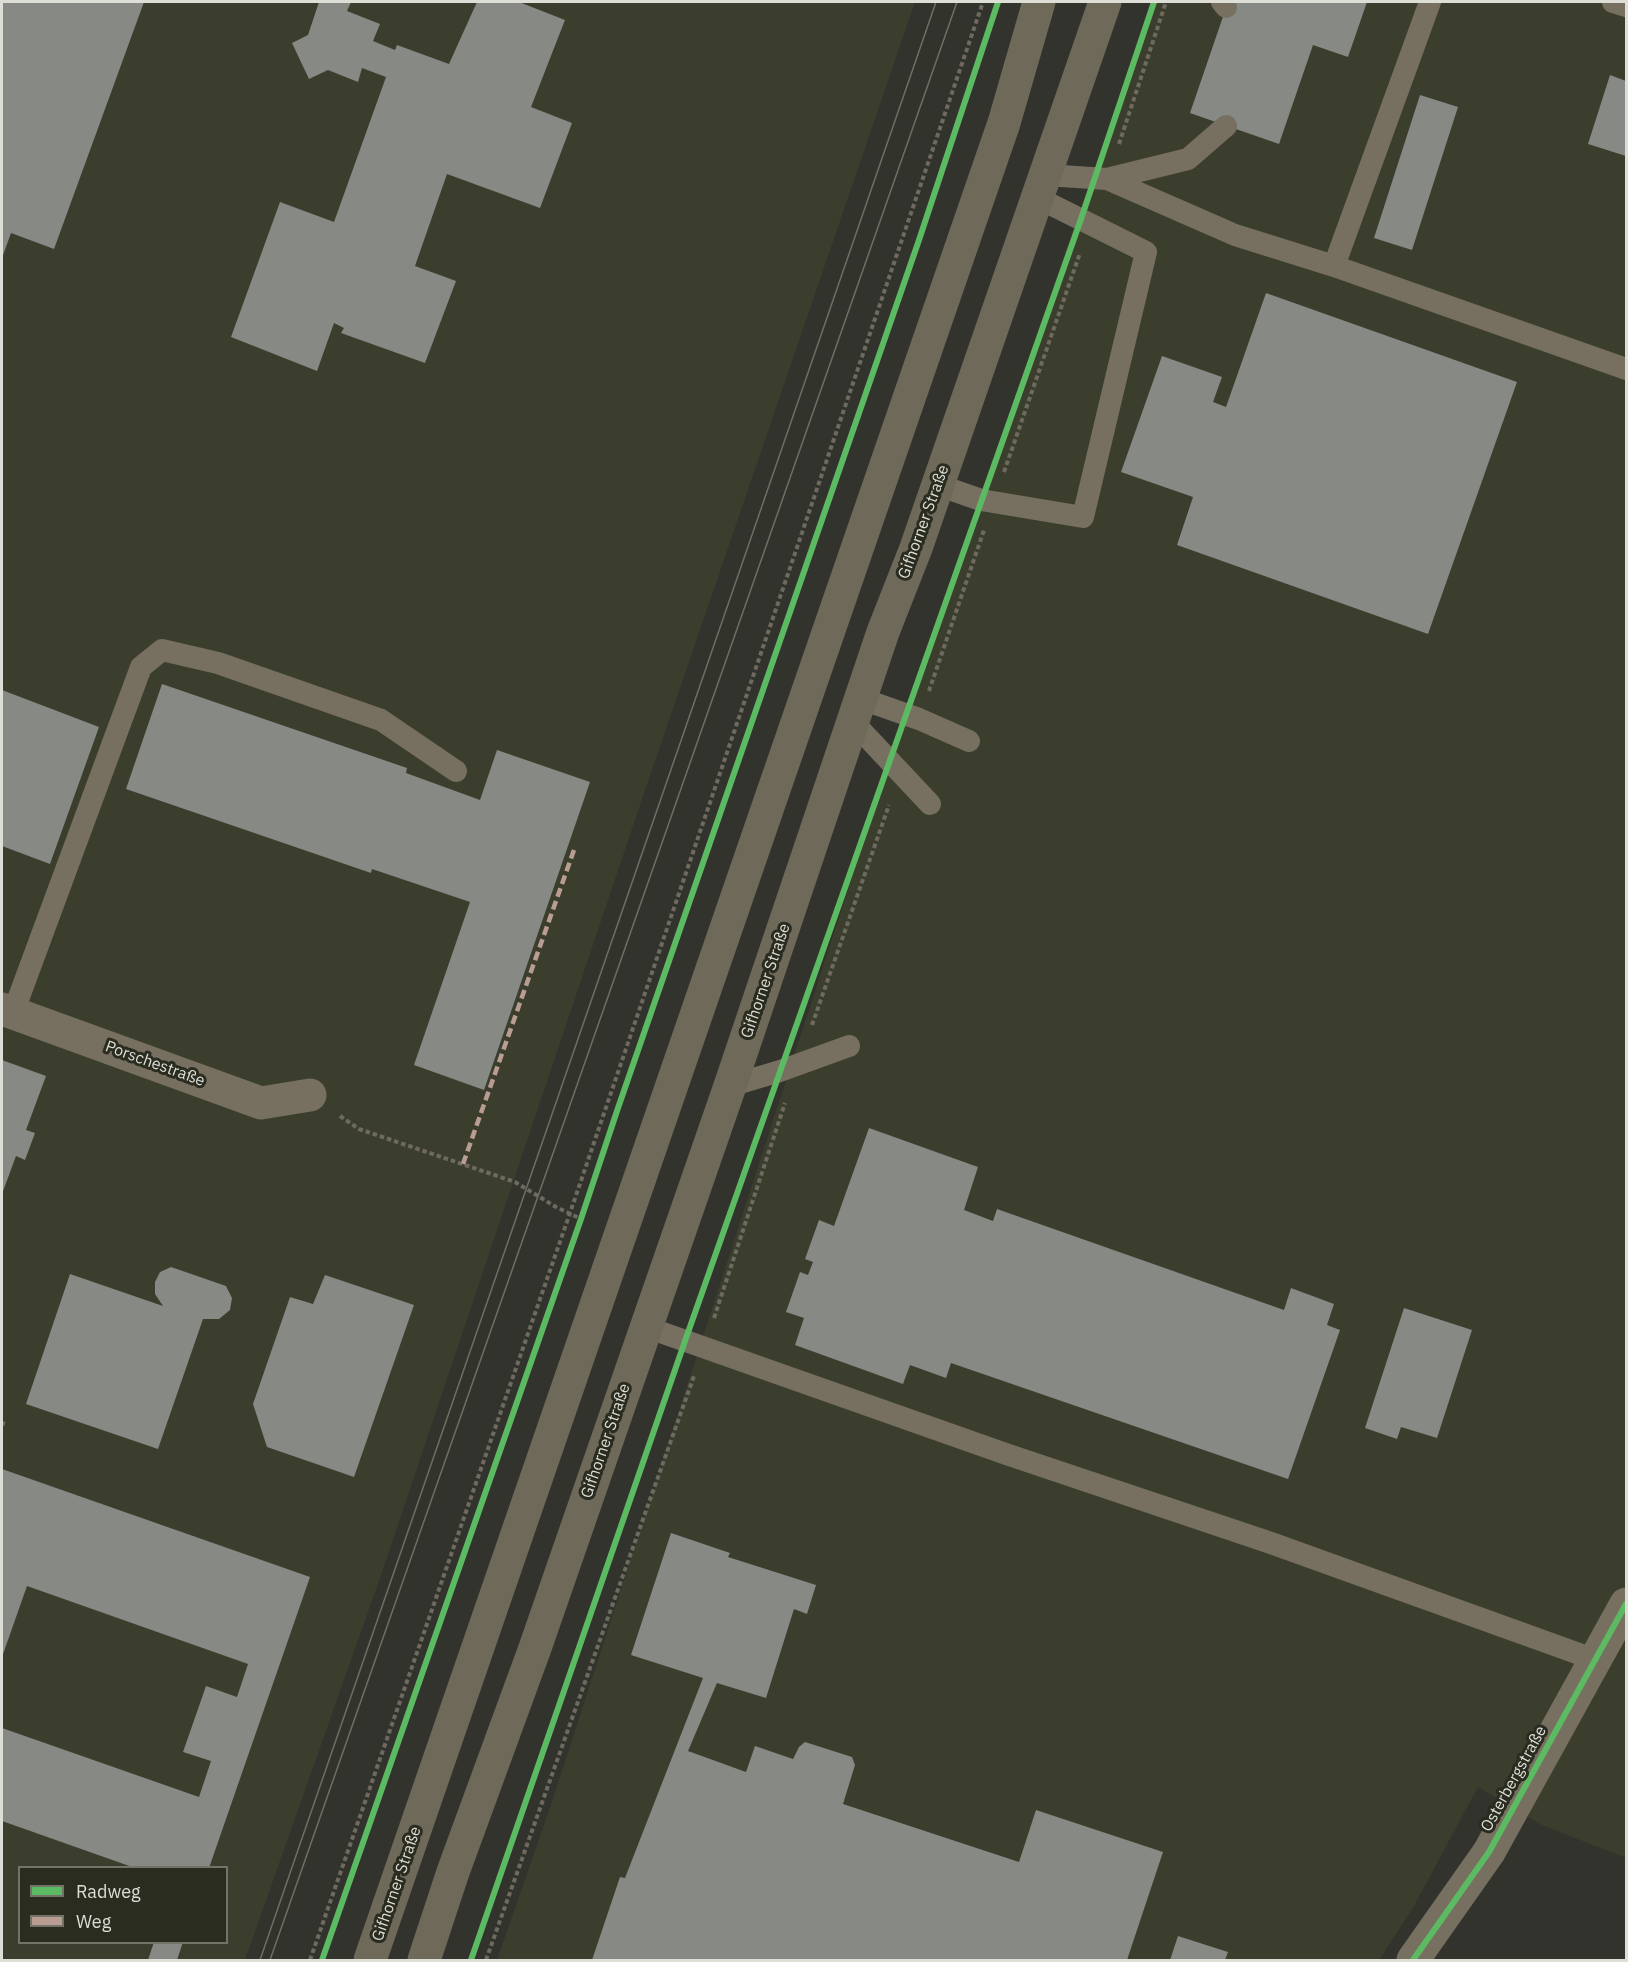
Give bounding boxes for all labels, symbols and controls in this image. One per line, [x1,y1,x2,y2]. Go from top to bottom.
street label: Gifhorner Straße [894,462,954,582]
street label: Gifhorner Straße [737,921,795,1041]
street label: Porschestraße [103,1037,207,1091]
street label: Gifhorner Straße [577,1381,635,1501]
street label: Osterbergstraße [1477,1723,1551,1835]
street label: Gifhorner Straße [368,1824,426,1944]
legend [18,1866,228,1944]
text: Radweg [76,1880,141,1903]
text: Weg [76,1910,111,1933]

